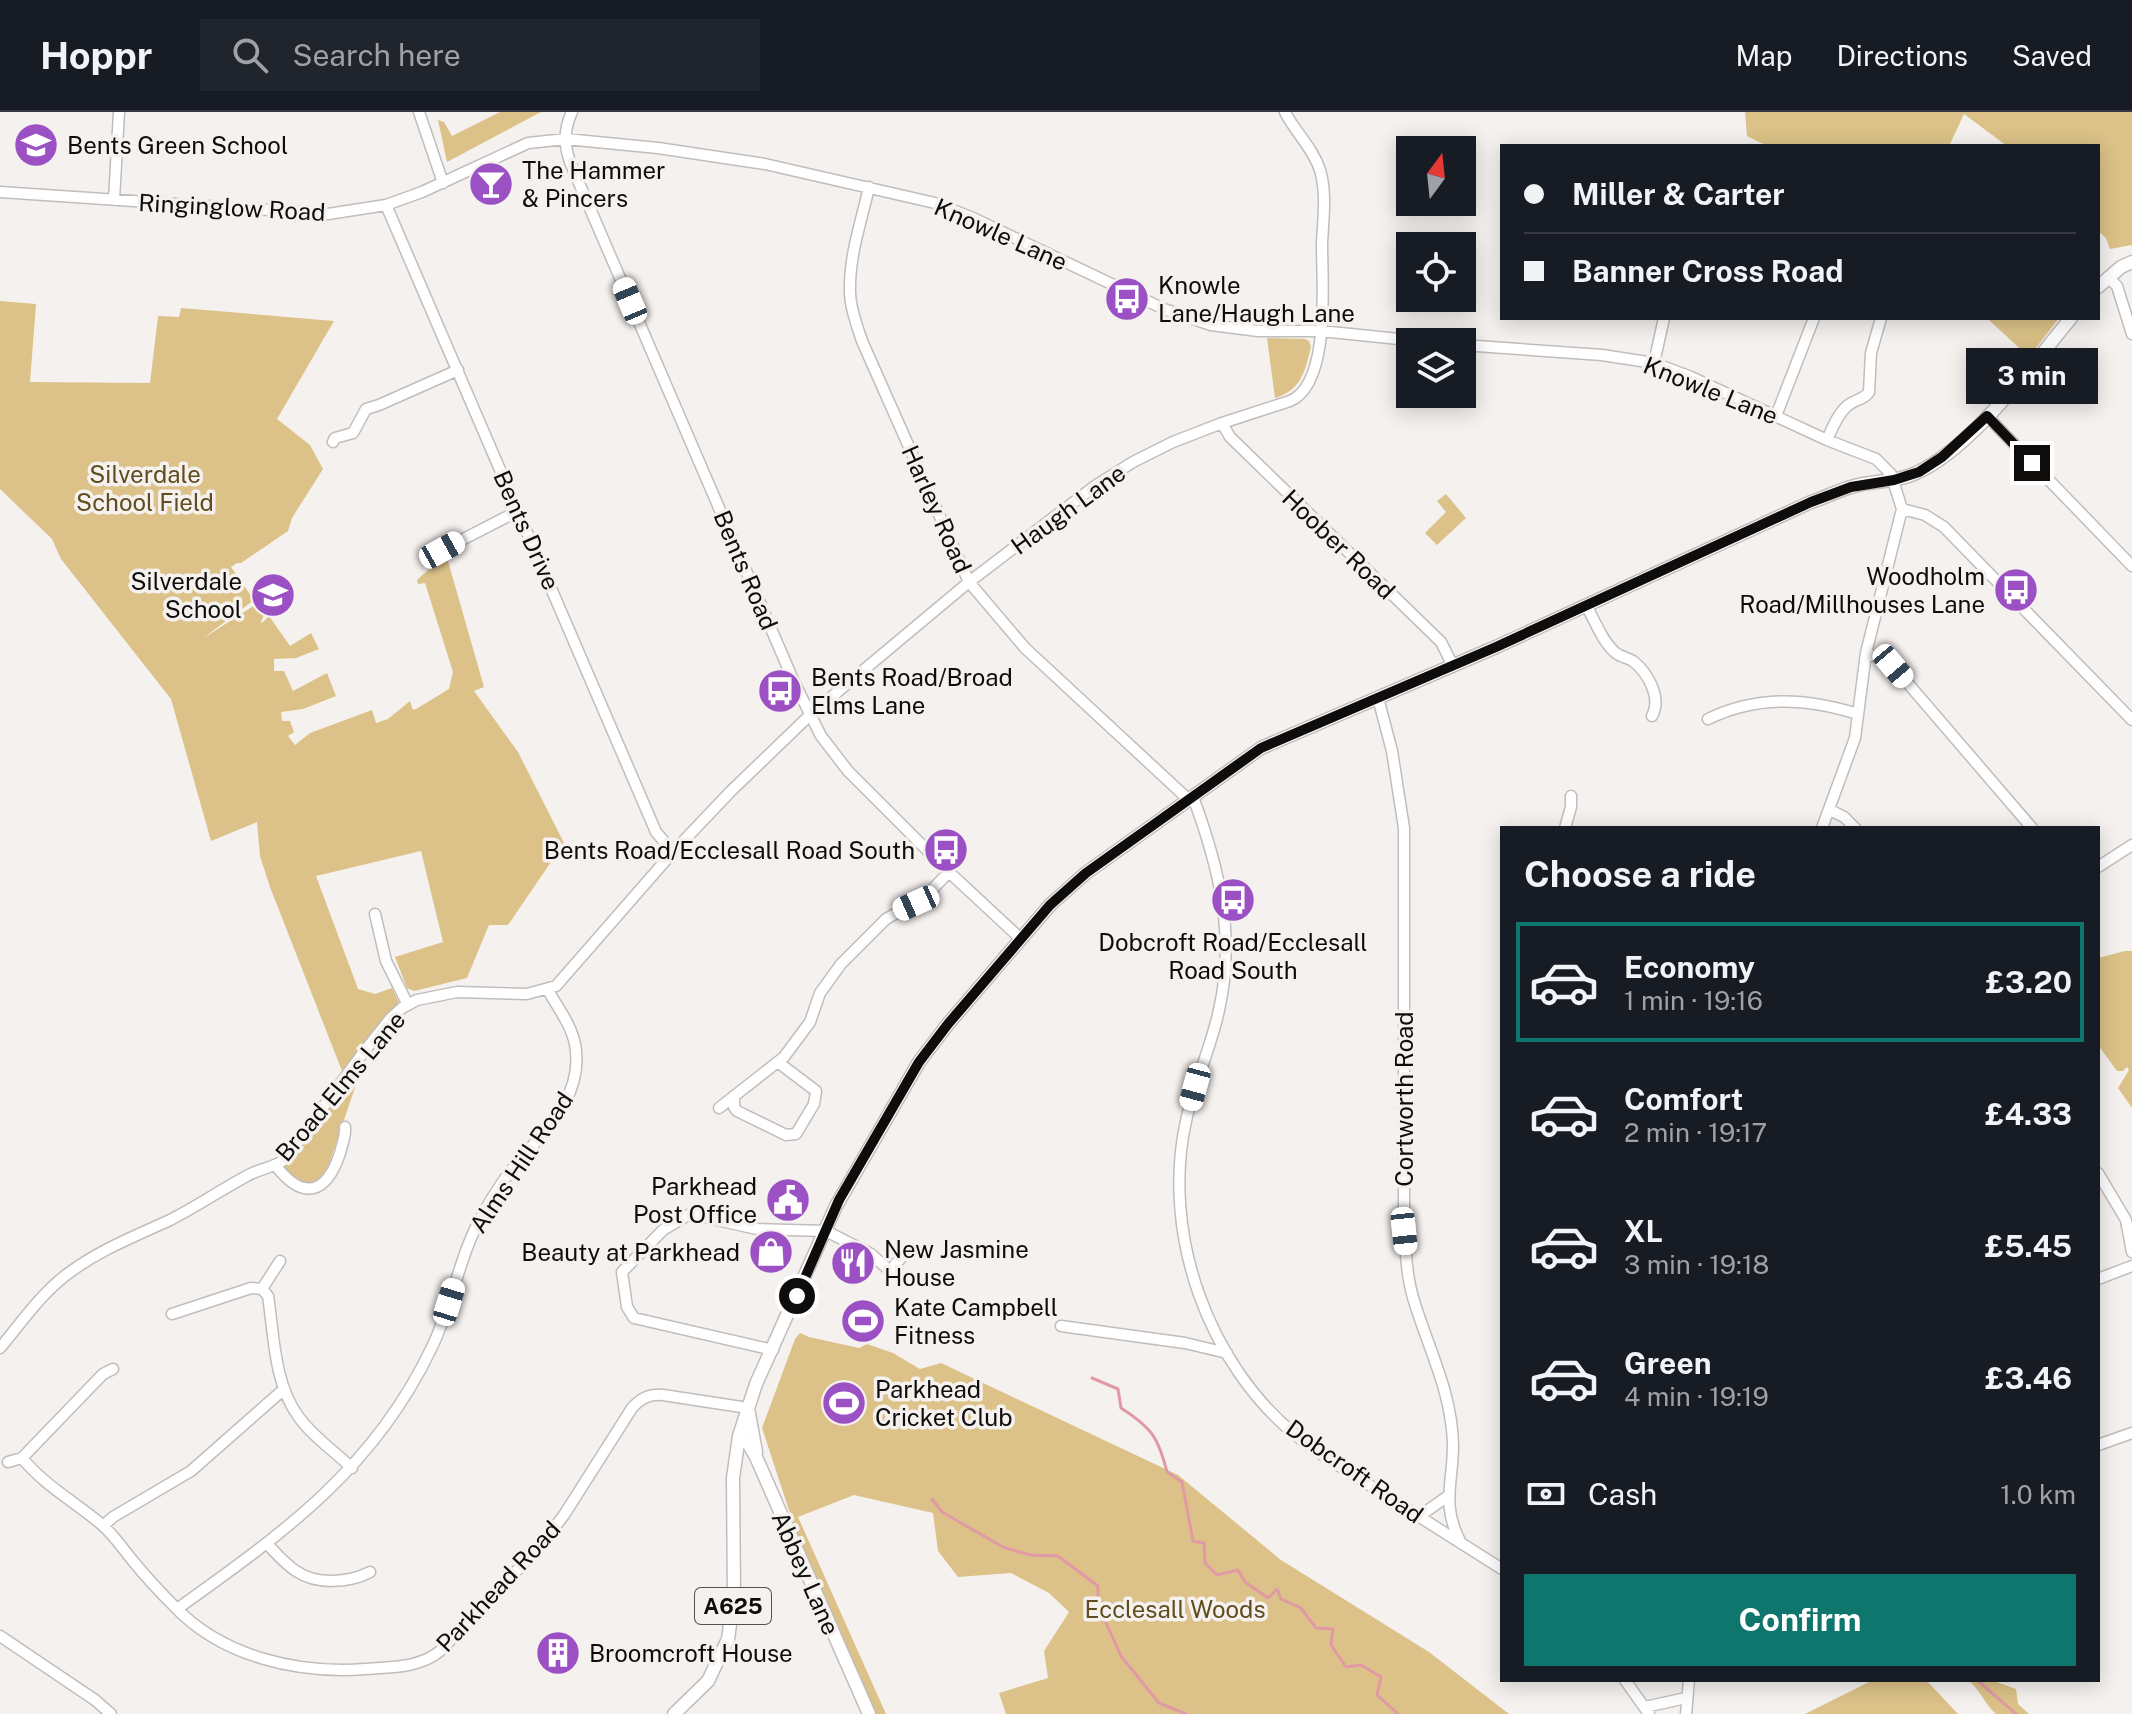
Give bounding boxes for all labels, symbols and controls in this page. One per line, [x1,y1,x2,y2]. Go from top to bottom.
search box [200,19,760,91]
text: Hoppr [40,33,152,78]
icon: search [228,33,272,77]
text: Search here [292,37,461,73]
text: Map [1736,39,1792,72]
text: Directions [1836,39,1968,72]
text: Saved [2012,39,2092,72]
school or university icon: Bents Green School [12,121,60,169]
place label: Bents Green School [67,131,288,159]
north arrow [1396,136,1476,216]
map controls [1396,136,1476,408]
place label: The Hammer & Pincers [522,156,665,212]
bar icon: The Hammer & Pincers [467,160,515,208]
text: Miller & Carter [1572,176,1785,212]
street label: Ringinglow Road [138,188,326,226]
street label: Knowle Lane [930,192,1072,276]
button: locate [1396,232,1476,312]
text: Banner Cross Road [1572,253,1843,289]
place label: Knowle Lane/Haugh Lane [1158,271,1355,327]
car [610,274,650,328]
bus stop icon: Knowle Lane/Haugh Lane [1103,275,1151,323]
button: layers [1396,328,1476,408]
callout: 3 min [1966,347,2098,403]
street label: Knowle Lane [1640,350,1782,430]
text: 3 min [1998,360,2066,391]
street label: Harley Road [896,441,978,577]
route end [2014,445,2050,481]
street label: Haugh Lane [1005,458,1131,560]
park label: Silverdale School Field [76,460,214,516]
street label: Bents Drive [488,466,566,594]
street label: Hoober Road [1277,483,1401,605]
street label: Bents Road [708,506,784,634]
car [415,528,469,572]
place label: Woodholm Road/Millhouses Lane [1739,562,1985,618]
bus stop icon: Woodholm Road/Millhouses Lane [1992,566,2040,614]
place label: Silverdale School [131,567,242,623]
school or university icon: Silverdale School [249,571,297,619]
car [1868,640,1918,692]
place label: Bents Road/Broad Elms Lane [811,663,1013,719]
bus stop icon: Bents Road/Broad Elms Lane [756,667,804,715]
bus stop icon: Bents Road/Ecclesall Road South [922,826,970,874]
place label: Bents Road/Ecclesall Road South [544,836,915,864]
text: Choose a ride [1524,853,1756,895]
bus stop icon: Dobcroft Road/Ecclesall Road South [1209,876,1257,924]
car [889,882,943,924]
place label: Dobcroft Road/Ecclesall Road South [1098,928,1368,984]
icon: car [1528,946,1600,1018]
text: Economy [1624,949,1755,985]
text: £3.20 [1986,964,2072,1000]
text: 1 min · 19:16 [1624,985,1763,1016]
street label: Broad Elms Lane [269,1006,411,1166]
street label: Cortworth Road [1390,1011,1418,1187]
car [1177,1061,1213,1113]
icon: car [1528,1078,1600,1150]
text: Comfort [1624,1081,1743,1117]
street label: Alms Hill Road [464,1086,578,1238]
text: £4.33 [1985,1096,2072,1132]
text: 2 min · 19:17 [1624,1117,1767,1148]
place label: Parkhead Post Office [633,1172,757,1228]
public building icon: Parkhead Post Office [764,1176,812,1224]
car [1390,1206,1418,1256]
icon: car [1528,1210,1600,1282]
text: XL [1624,1213,1663,1249]
shop icon: Beauty at Parkhead [747,1228,795,1276]
text: £5.45 [1985,1228,2072,1264]
place label: New Jasmine House [884,1235,1029,1291]
place label: Beauty at Parkhead [521,1238,740,1266]
restaurant icon: New Jasmine House [829,1239,877,1287]
text: 3 min · 19:18 [1624,1249,1769,1280]
car [431,1276,467,1328]
route start [779,1278,815,1314]
place label: Kate Campbell Fitness [894,1293,1058,1349]
sports icon: Kate Campbell Fitness [839,1297,887,1345]
icon: car [1528,1342,1600,1414]
text: Green [1624,1345,1711,1381]
text: £3.46 [1985,1360,2072,1396]
place label: Parkhead Cricket Club [875,1375,1013,1431]
sports icon: Parkhead Cricket Club [820,1379,868,1427]
text: 4 min · 19:19 [1624,1381,1769,1412]
street label: Dobcroft Road [1281,1414,1429,1528]
icon: cash [1524,1472,1568,1516]
text: Cash [1588,1476,1657,1512]
text: 1.0 km [2000,1479,2076,1510]
street label: Abbey Lane [766,1507,846,1639]
street label: Parkhead Road [430,1515,566,1657]
button: Confirm [1524,1574,2076,1666]
road number: A625 [695,1588,771,1624]
park label: Ecclesall Woods [1084,1595,1266,1623]
building icon: Broomcroft House [534,1629,582,1677]
place label: Broomcroft House [589,1639,793,1667]

